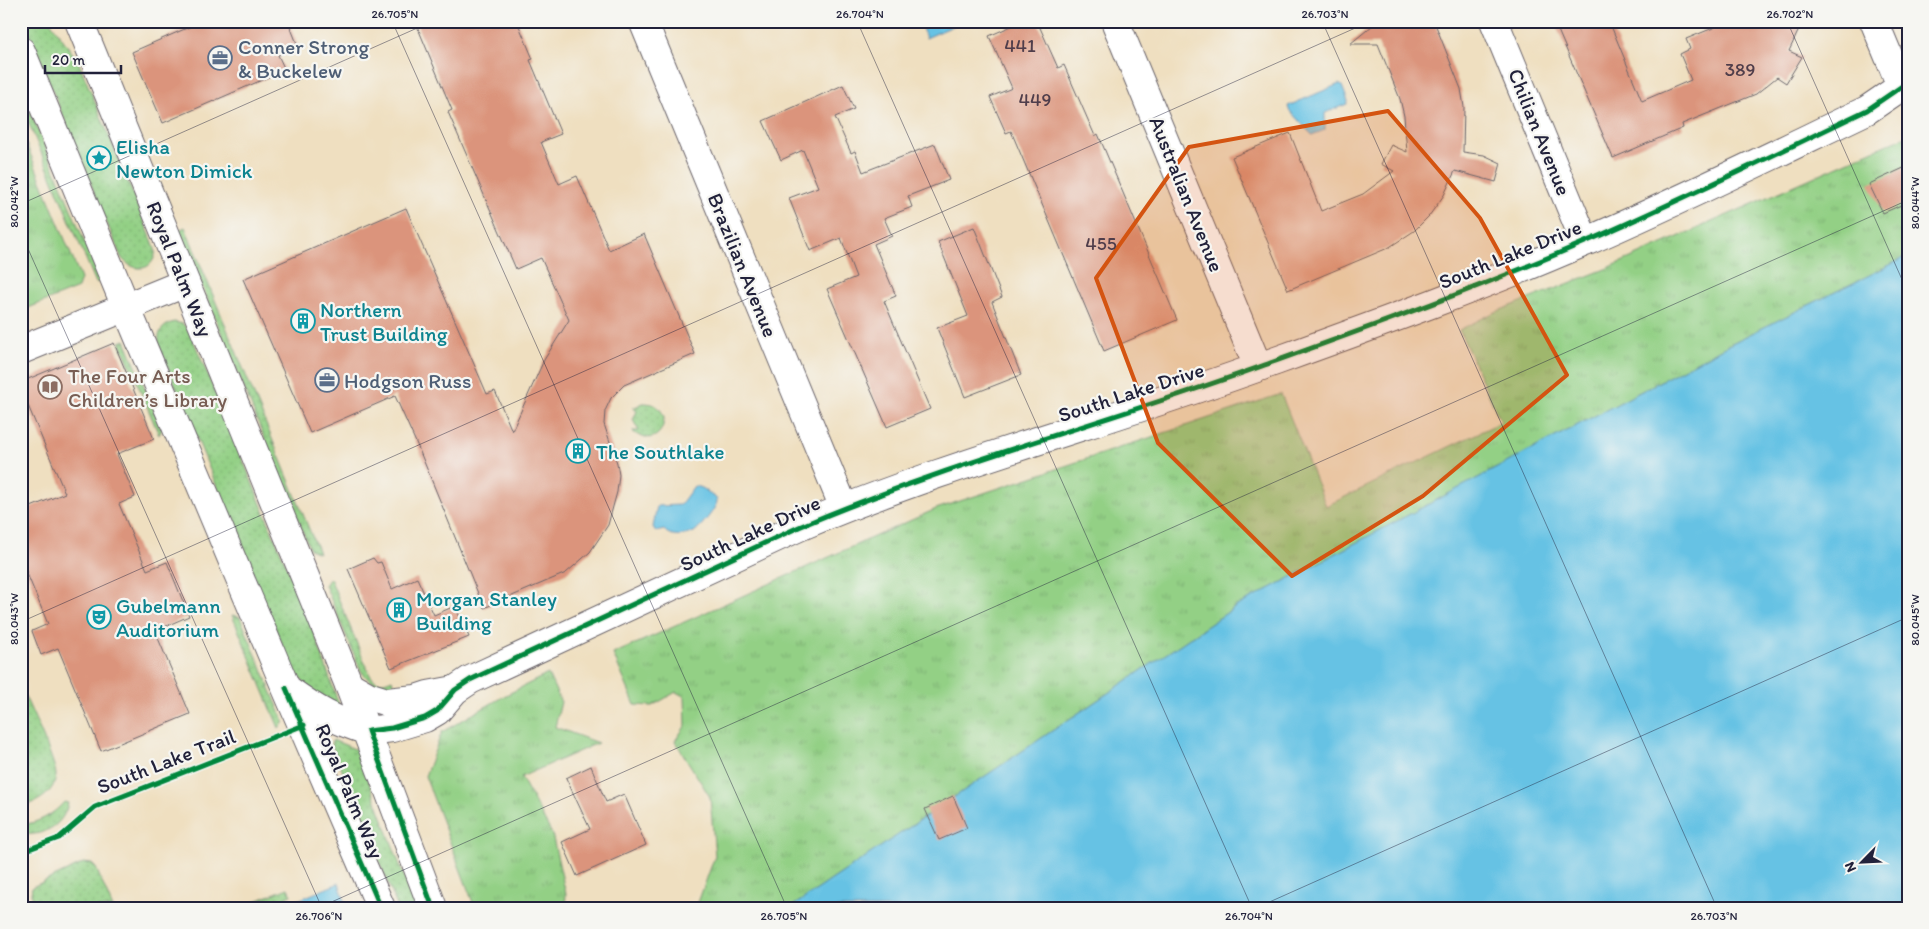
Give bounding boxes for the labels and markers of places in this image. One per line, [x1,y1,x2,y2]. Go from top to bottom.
place label: Conner Strong & Buckelew [238,34,370,83]
office icon: Conner Strong & Buckelew [207,45,233,71]
place label: Elisha Newton Dimick [116,134,252,183]
place icon: Elisha Newton Dimick [86,145,112,171]
place label: Northern Trust Building [320,297,448,346]
building icon: Northern Trust Building [290,308,316,334]
place label: The Four Arts Children’s Library [68,363,227,412]
office icon: Hodgson Russ [314,367,340,393]
place label: Hodgson Russ [344,368,471,393]
library icon: The Four Arts Children’s Library [37,374,63,400]
building icon: The Southlake [565,438,591,464]
place label: The Southlake [596,439,725,464]
place label: Morgan Stanley Building [416,586,557,635]
place label: Gubelmann Auditorium [116,593,221,642]
building icon: Morgan Stanley Building [386,597,412,623]
theatre icon: Gubelmann Auditorium [86,604,112,630]

